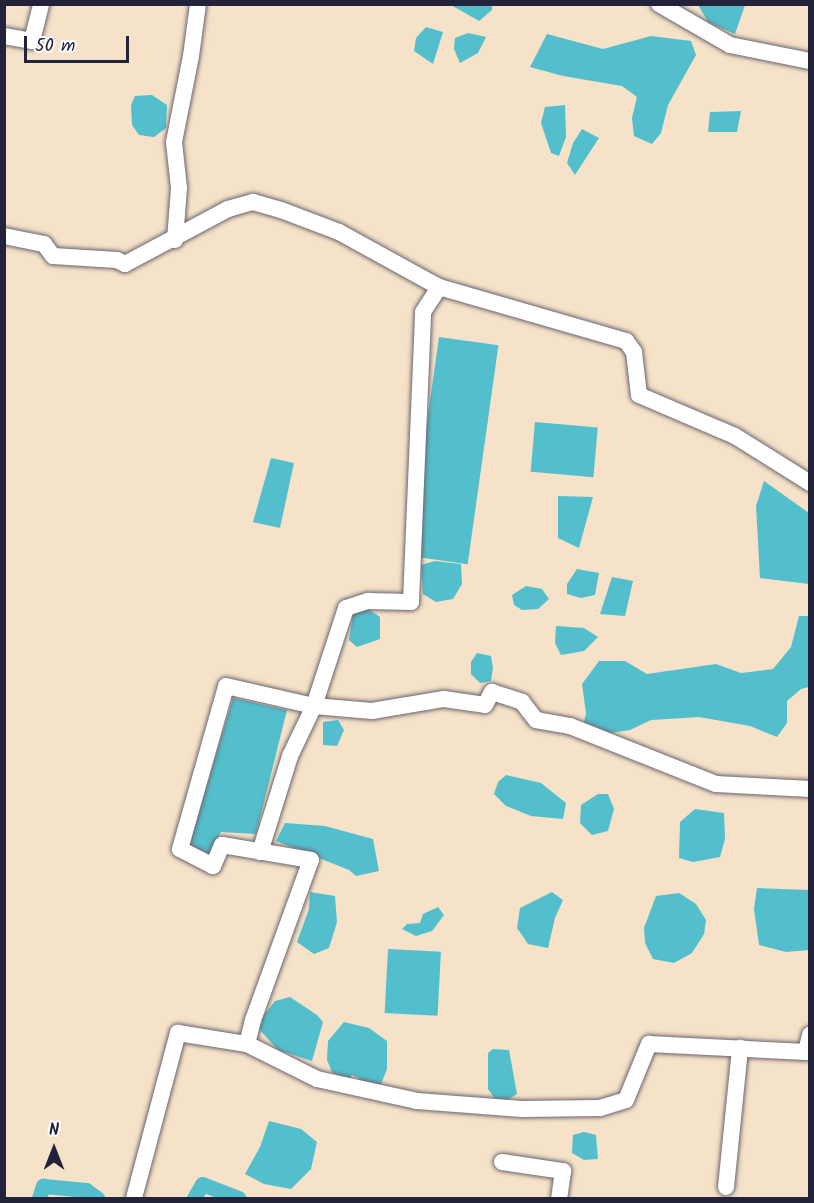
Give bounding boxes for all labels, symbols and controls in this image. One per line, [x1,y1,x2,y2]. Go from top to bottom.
scale bar [27,24,132,62]
text: 50 m [35,32,75,61]
text: N [49,1118,59,1143]
north arrow [24,1119,84,1179]

